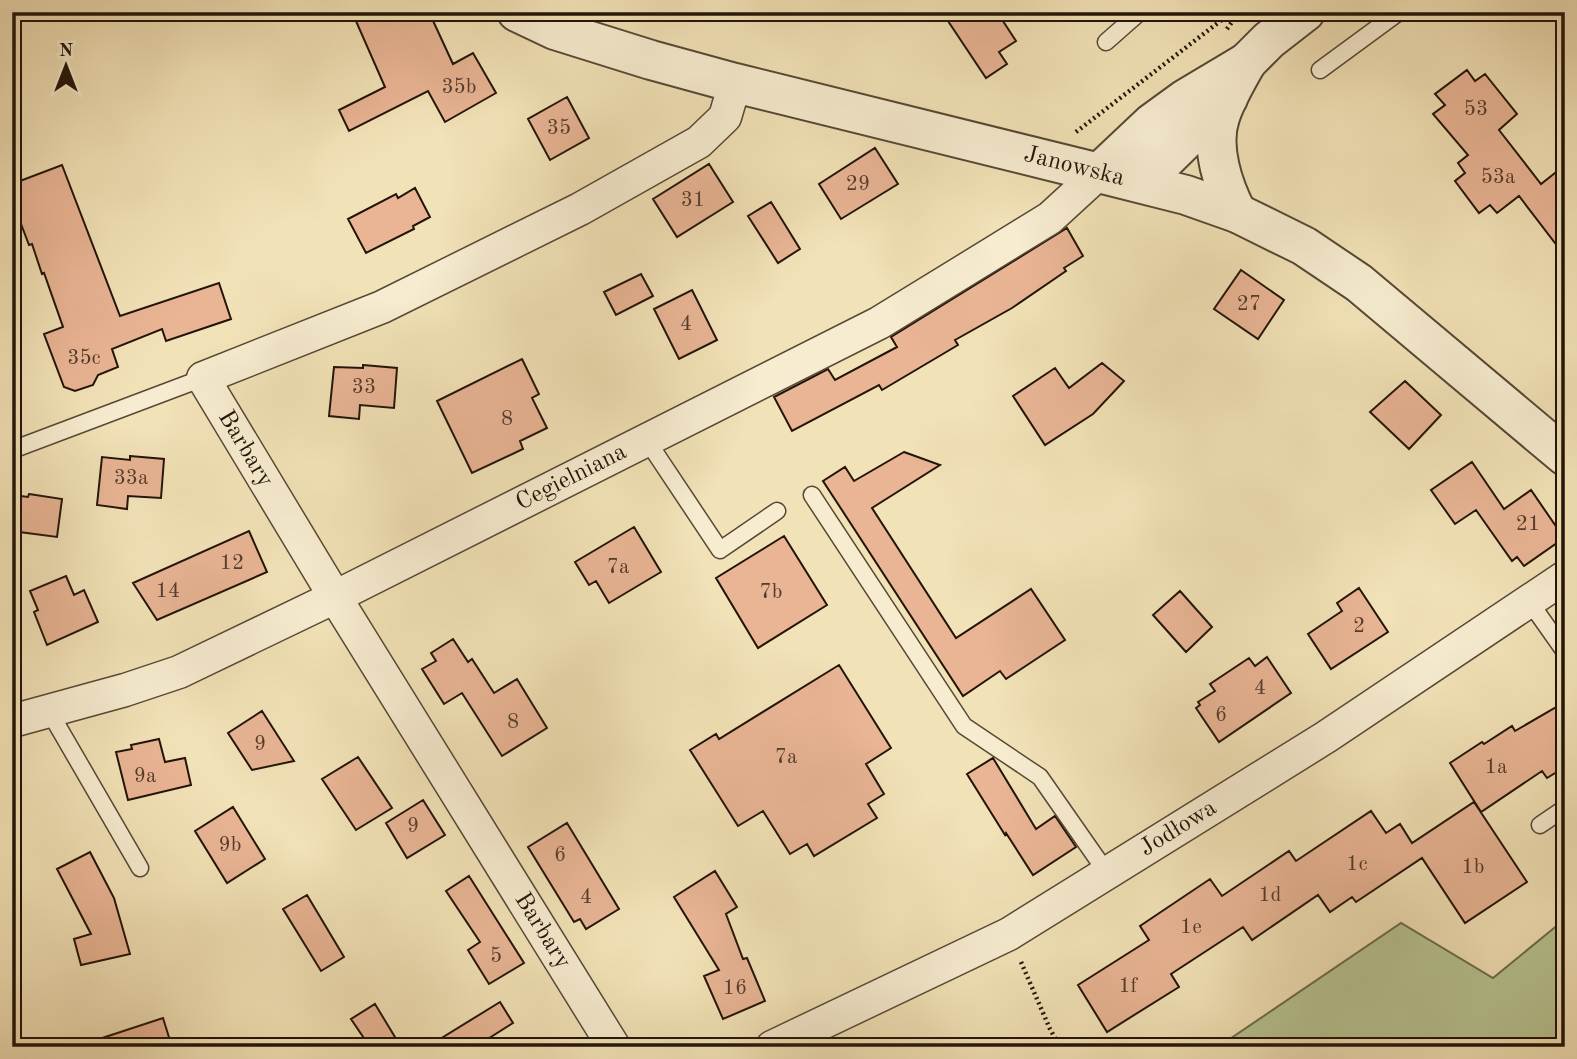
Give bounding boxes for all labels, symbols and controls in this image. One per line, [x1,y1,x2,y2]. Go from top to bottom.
north arrow [32,32,102,102]
text: N [59,42,74,61]
house number: 35b [441,77,477,98]
house number: 53 [1464,99,1488,120]
house number: 35 [547,118,571,139]
street label: Janowska [1021,143,1127,191]
house number: 53a [1481,167,1515,188]
house number: 29 [846,174,870,195]
house number: 31 [681,190,705,211]
house number: 27 [1237,294,1261,315]
house number: 4 [680,314,692,335]
house number: 35c [67,348,101,369]
house number: 33 [352,377,376,398]
street label: Barbary [213,406,277,492]
house number: 8 [501,409,513,430]
street label: Cegielniana [512,440,631,516]
house number: 33a [114,468,148,489]
house number: 21 [1516,514,1540,535]
house number: 12 [220,553,244,574]
house number: 7a [607,557,629,578]
house number: 14 [156,581,180,602]
house number: 7b [760,582,782,603]
house number: 2 [1353,616,1365,637]
house number: 4 [1254,678,1266,699]
house number: 6 [1215,705,1227,726]
house number: 8 [507,712,519,733]
house number: 9 [254,734,266,755]
house number: 7a [775,747,797,768]
house number: 1a [1485,757,1507,778]
house number: 9a [134,766,156,787]
street label: Jodłowa [1136,796,1221,861]
house number: 9 [407,816,419,837]
house number: 9b [219,835,241,856]
house number: 6 [554,845,566,866]
house number: 1c [1346,854,1368,875]
house number: 1b [1462,857,1484,878]
house number: 1d [1258,885,1282,906]
house number: 4 [580,887,592,908]
street label: Barbary [509,889,575,974]
house number: 1e [1180,917,1202,938]
house number: 5 [490,946,502,967]
house number: 1f [1118,976,1139,997]
house number: 16 [723,978,747,999]

